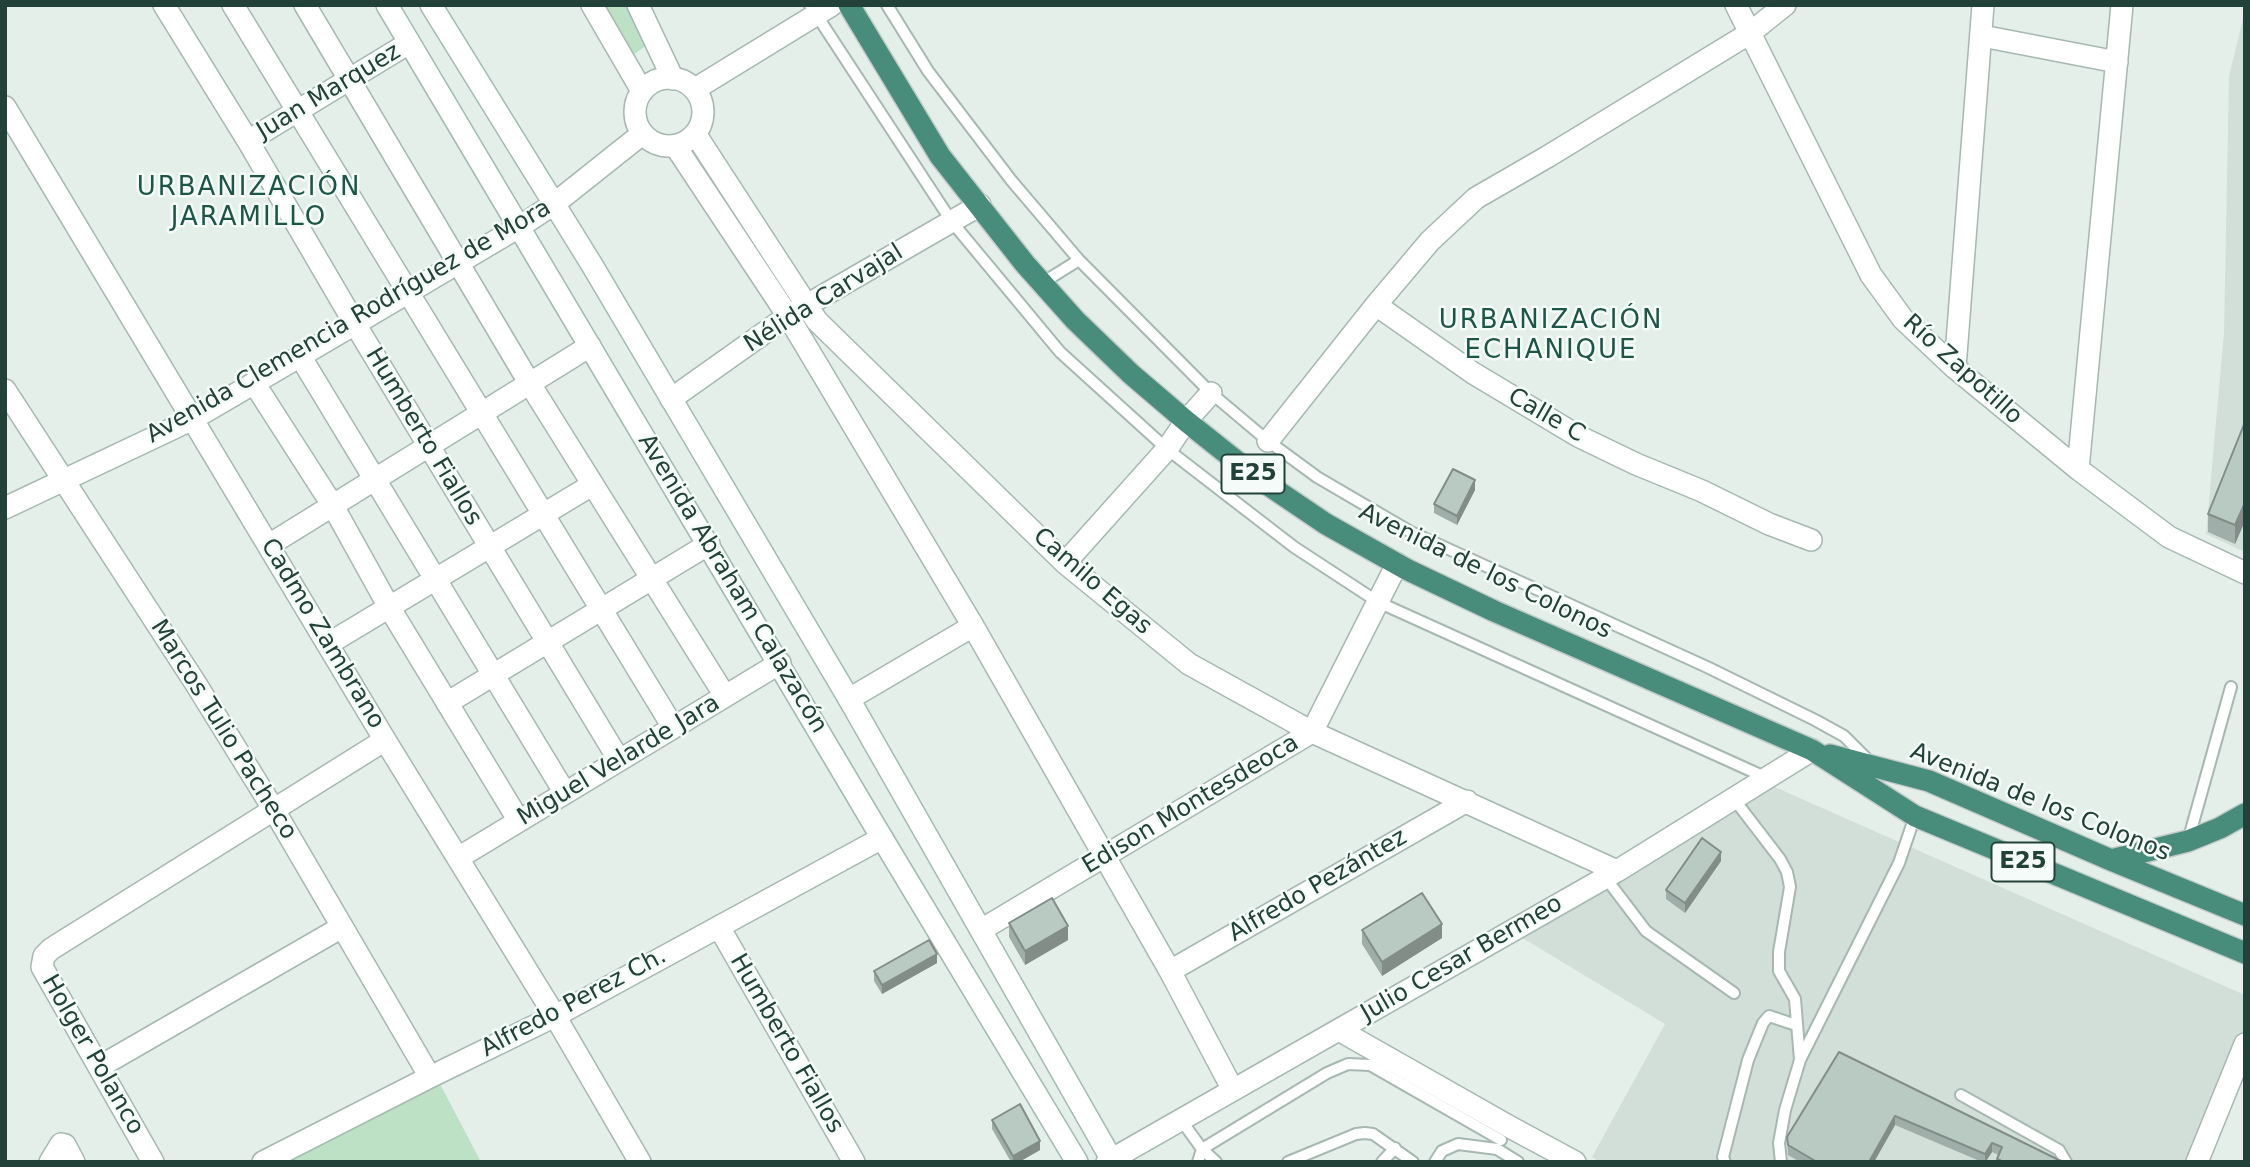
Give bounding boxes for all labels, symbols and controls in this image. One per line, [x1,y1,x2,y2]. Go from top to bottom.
street label: Juan Marquez [252,38,406,146]
district label: URBANIZACIÓN JARAMILLO [138,172,360,234]
street label: Avenida Clemencia Rodríguez de Mora [142,194,556,450]
street label: Nélida Carvajal [739,239,909,359]
district label: URBANIZACIÓN ECHANIQUE [1440,305,1662,366]
street label: Río Zapotillo [1896,309,2028,431]
street label: Humberto Fiallos [359,343,487,531]
street label: Calle C [1502,383,1590,449]
street label: Avenida Abraham Calazacón [631,429,833,739]
road number: E25 [1222,454,1284,494]
street label: Avenida de los Colonos [1354,498,1616,646]
street label: Camilo Egas [1027,523,1157,641]
street label: Cadmo Zambrano [254,534,390,734]
street label: Marcos Tulio Pacheco [144,615,302,845]
street label: Miguel Velarde Jara [513,689,725,833]
street label: Edison Montesdeoca [1078,729,1304,881]
street label: Avenida de los Colonos [1906,738,2174,868]
street label: Alfredo Pezántez [1224,823,1412,949]
road number: E25 [1992,842,2054,882]
street label: Julio Cesar Bermeo [1356,890,1568,1028]
street label: Alfredo Perez Ch. [477,942,671,1064]
street label: Humberto Fiallos [723,949,849,1139]
street label: Holger Polanco [35,970,149,1140]

